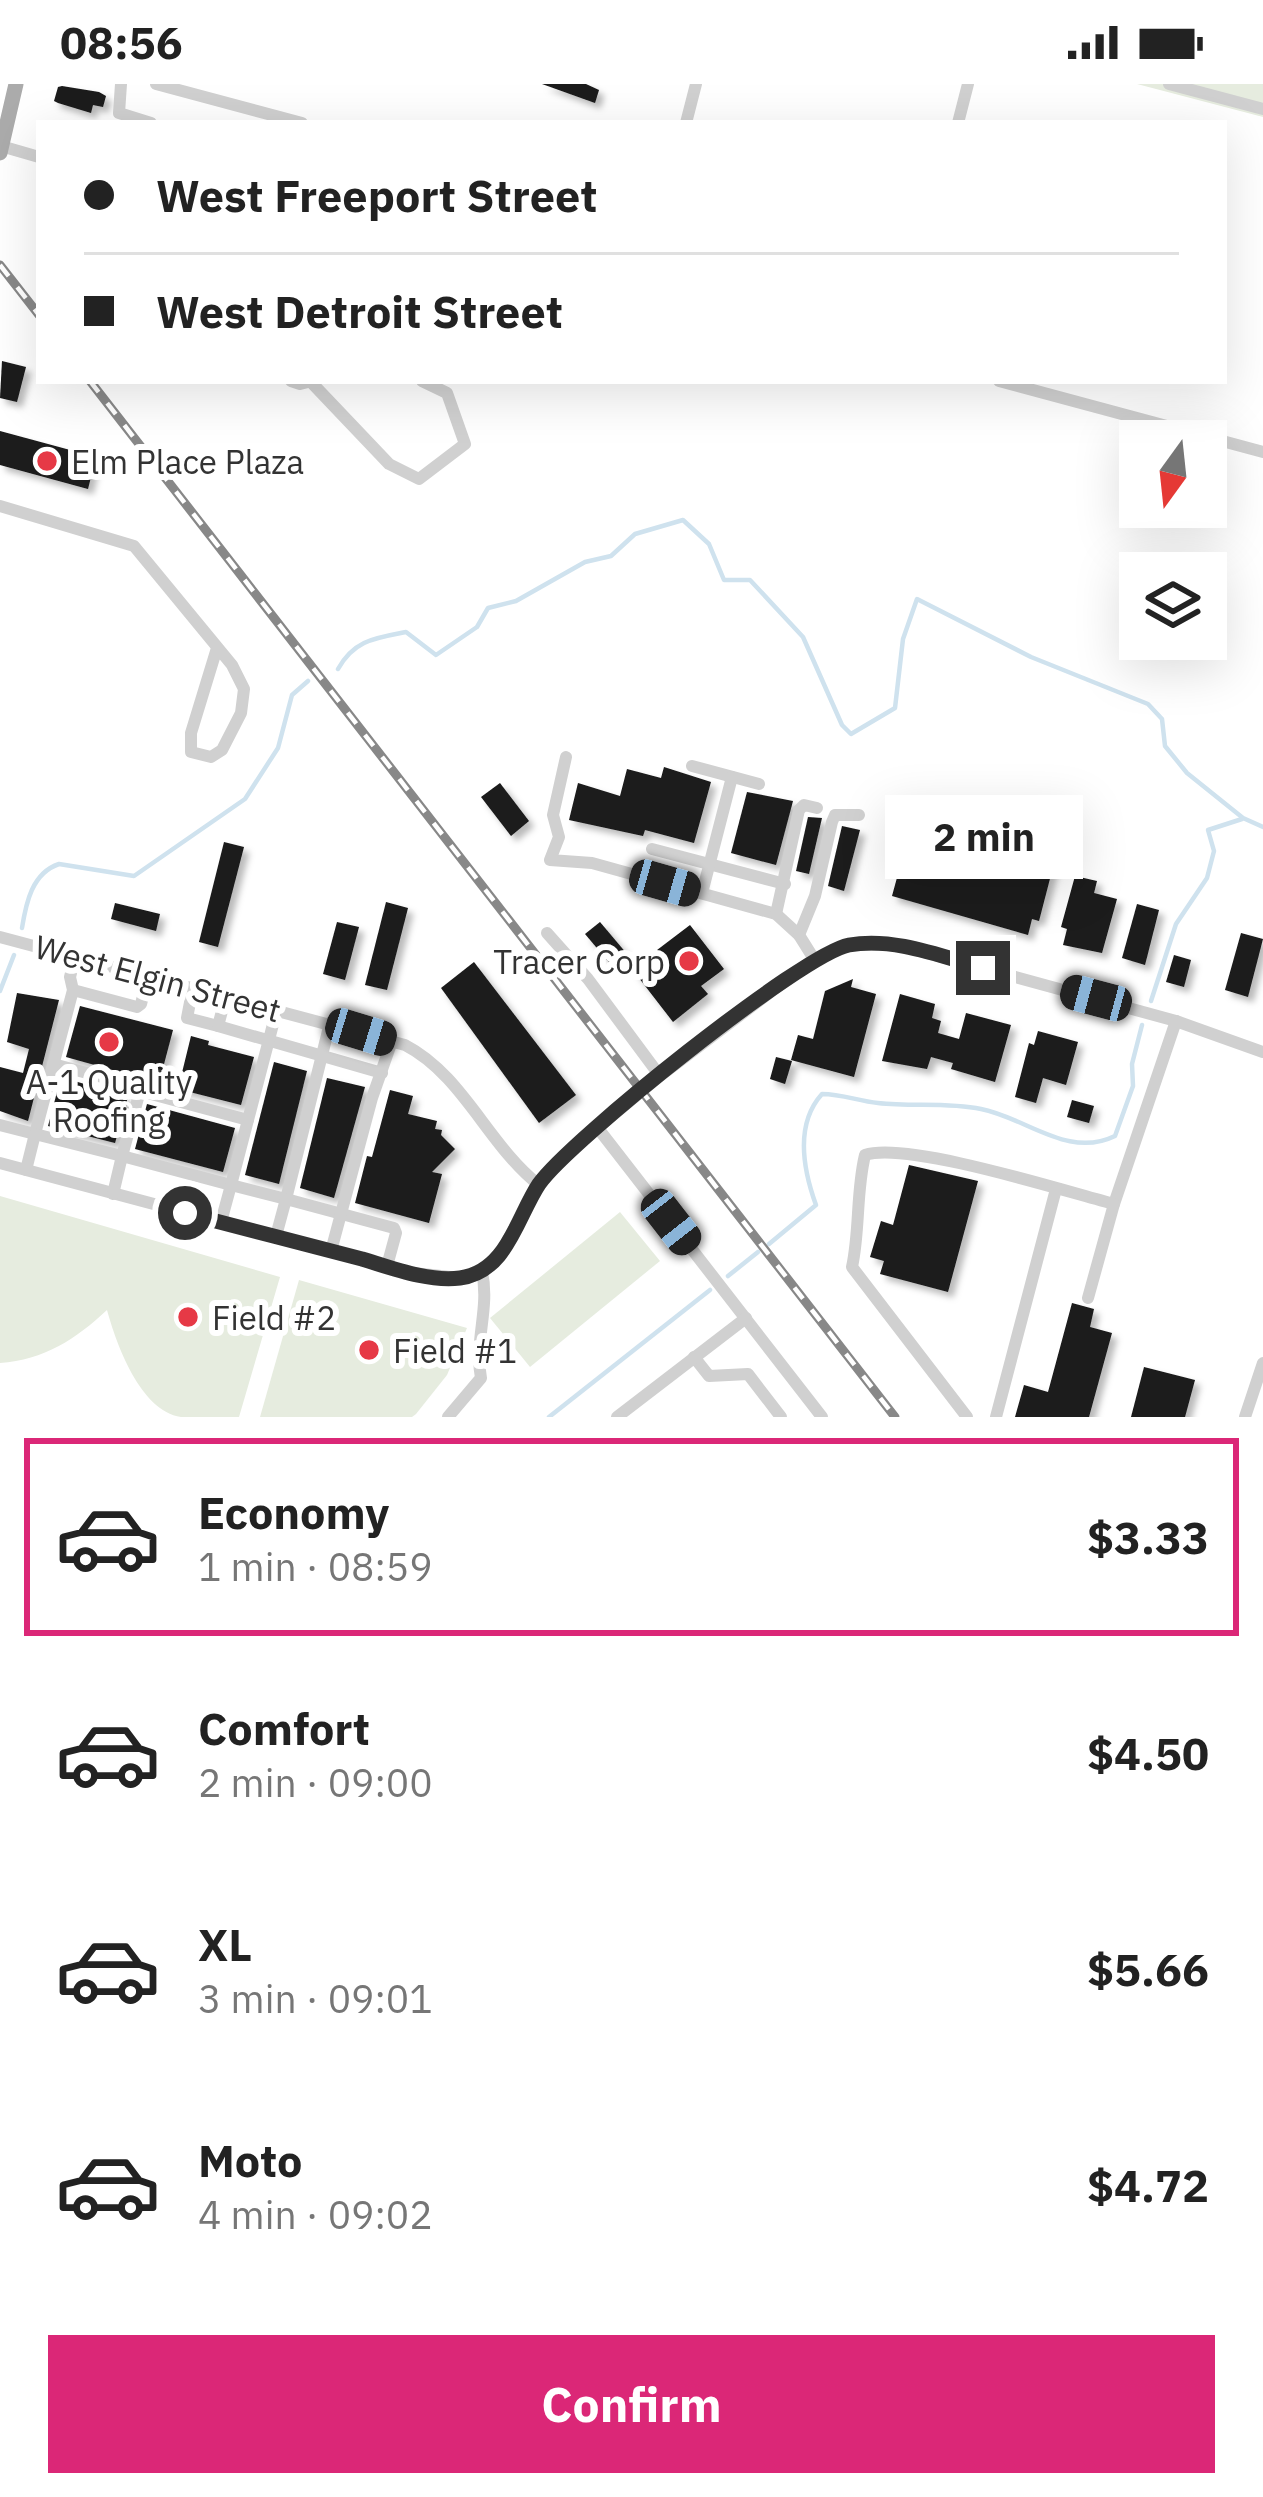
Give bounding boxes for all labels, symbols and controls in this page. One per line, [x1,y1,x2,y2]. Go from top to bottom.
text: 08:56 [60,13,183,71]
text: West Freeport Street [156,166,597,224]
text: West Detroit Street [156,282,563,340]
north arrow [1119,420,1227,528]
map controls [1119,420,1227,660]
place label: Elm Place Plaza [71,440,304,483]
marker: Elm Place Plaza [34,448,60,474]
button: layers [1119,552,1227,660]
callout: 2 min [884,794,1082,878]
text: 2 min [933,811,1035,862]
car [625,856,705,910]
street label: West Elgin Street [30,924,286,1032]
place label: Tracer Corp [493,940,665,983]
route end [956,941,1010,995]
marker: Tracer Corp [676,948,702,974]
car [1057,971,1135,1025]
car [321,1004,401,1060]
marker: A-1 Quality Roofing [96,1029,122,1055]
place label: A-1 Quality Roofing [26,1060,192,1141]
car [635,1183,707,1261]
route start [158,1186,212,1240]
place label: Field #2 [212,1296,336,1339]
marker: Field #2 [175,1304,201,1330]
place label: Field #1 [393,1329,517,1372]
marker: Field #1 [356,1337,382,1363]
icon: car [54,1483,162,1591]
text: Economy [198,1483,389,1541]
text: $3.33 [1087,1508,1209,1566]
text: 1 min · 08:59 [198,1541,433,1592]
icon: car [54,1699,162,1807]
text: Comfort [198,1699,370,1757]
text: $4.50 [1087,1724,1209,1782]
text: 2 min · 09:00 [198,1757,433,1808]
icon: car [54,1915,162,2023]
text: XL [198,1915,252,1973]
text: $5.66 [1087,1940,1209,1998]
text: 3 min · 09:01 [198,1973,433,2024]
icon: car [54,2131,162,2239]
text: Moto [198,2131,302,2189]
text: $4.72 [1087,2156,1209,2214]
text: 4 min · 09:02 [198,2189,433,2240]
button: Confirm [48,2335,1215,2473]

